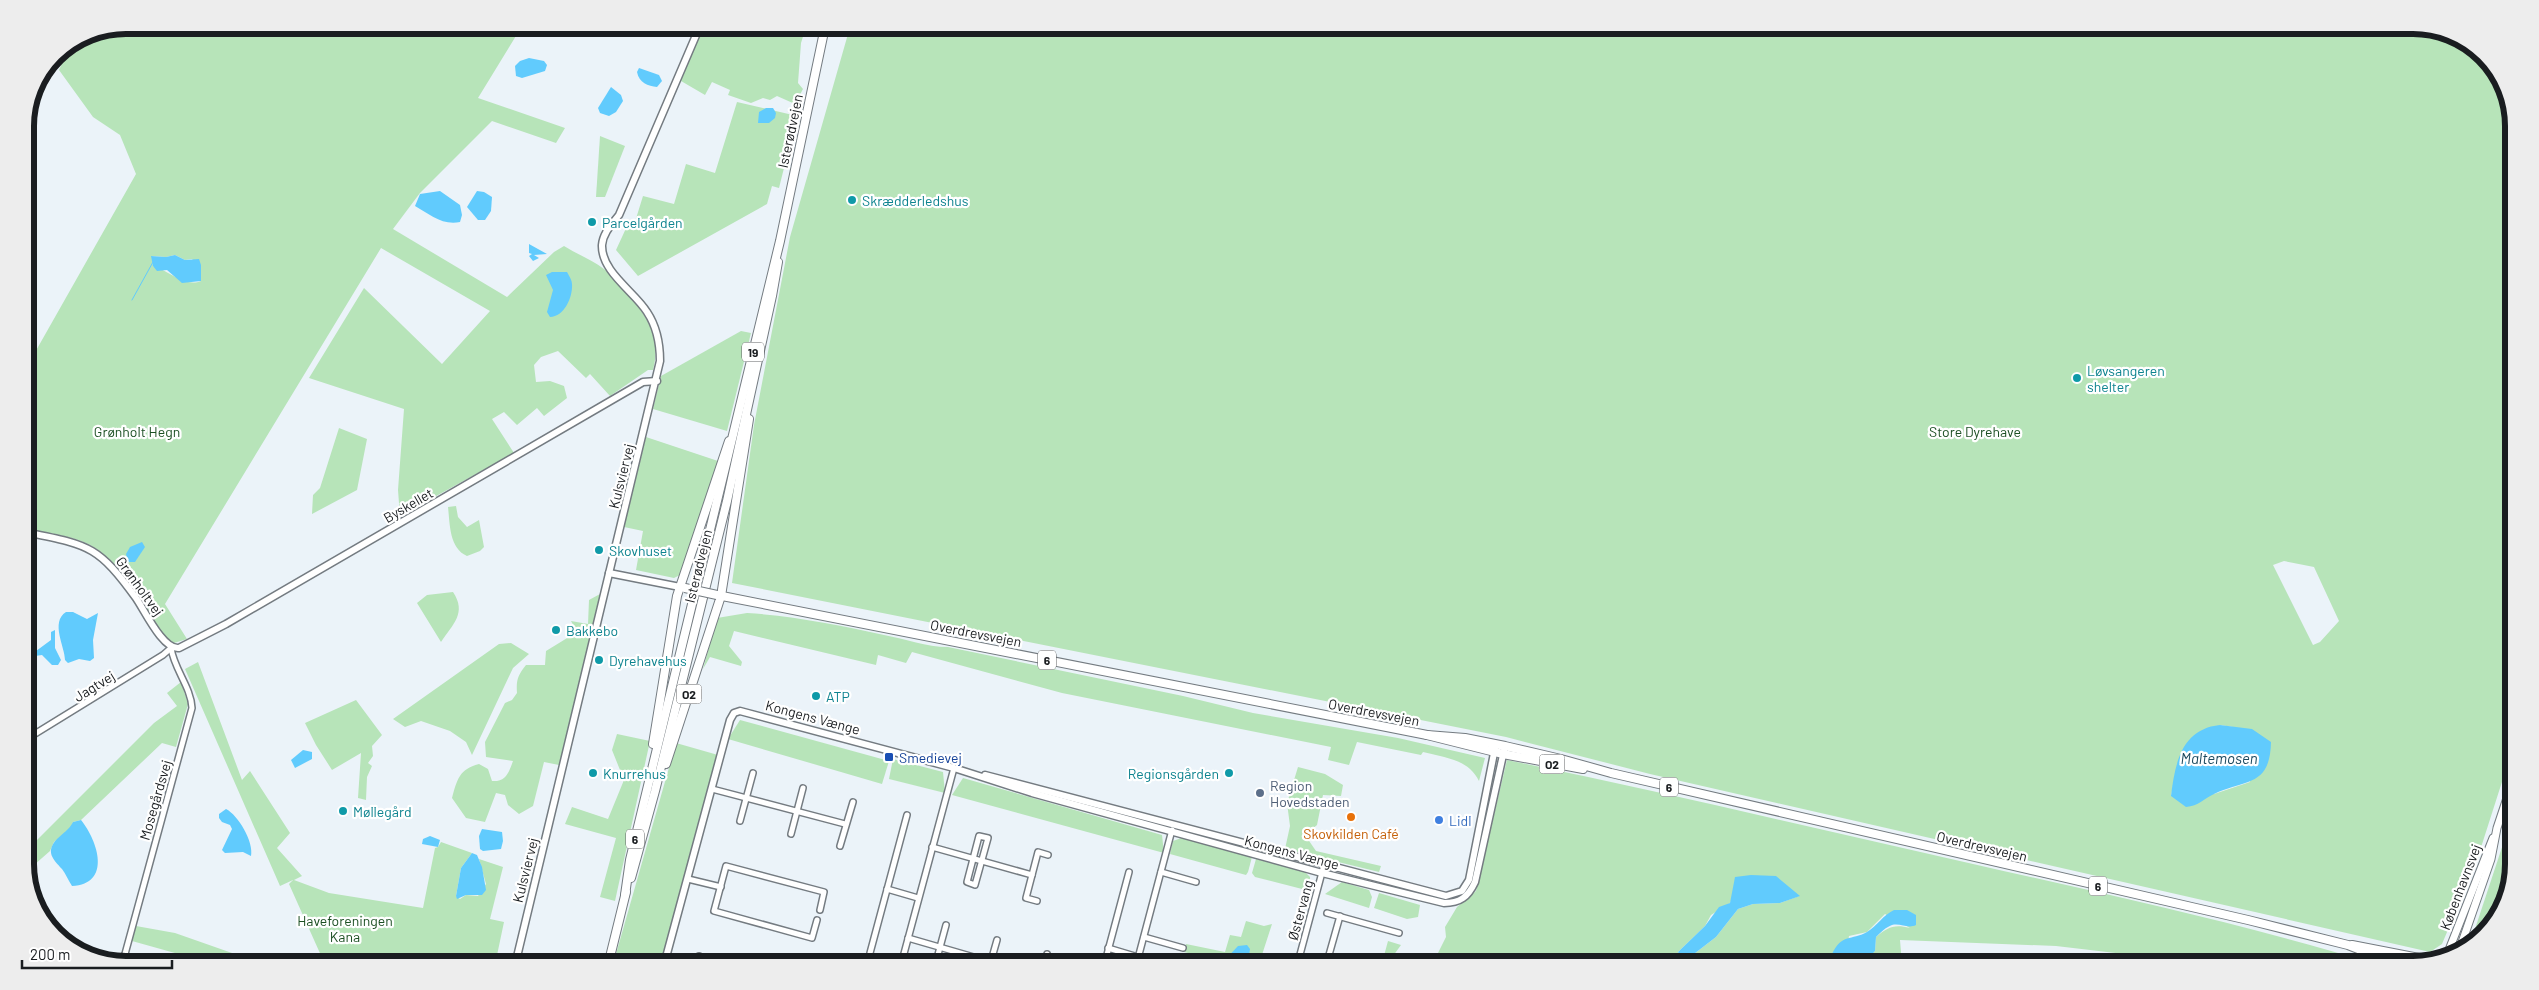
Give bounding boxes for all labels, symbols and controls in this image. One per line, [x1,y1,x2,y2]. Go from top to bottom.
street label: Isterødvejen [774,93,806,169]
place label: Skrædderledshus [862,192,969,209]
marker: Skrædderledshus [846,194,858,206]
place label: Parcelgården [602,214,683,231]
marker: Parcelgården [586,216,598,228]
road number: 19 [742,342,764,362]
place label: Løvsangeren shelter [2087,362,2165,395]
marker: Løvsangeren shelter [2071,372,2083,384]
park label: Grønholt Hegn [94,423,180,440]
park label: Store Dyrehave [1929,423,2021,440]
street label: Kulsviervej [605,442,637,510]
street label: Byskellet [380,484,436,526]
street label: Isterødvejen [681,528,715,604]
place label: Skovhuset [609,542,672,559]
marker: Skovhuset [593,544,605,556]
street label: Grønholtvej [113,553,167,619]
street label: Overdrevsvejen [929,616,1023,650]
place label: Bakkebo [566,622,618,639]
marker: Bakkebo [550,624,562,636]
road number: 6 [1038,650,1056,670]
place label: Dyrehavehus [609,652,687,669]
marker: Dyrehavehus [593,654,605,666]
street label: Jagtvej [70,667,118,705]
road number: O2 [676,684,702,704]
place label: ATP [826,688,850,705]
marker: ATP [810,690,822,702]
street label: Overdrevsvejen [1327,695,1421,729]
street label: Kongens Vænge [764,696,862,738]
place label: Smedievej [899,749,962,766]
water label: Maltemosen [2181,749,2258,767]
marker: Smedievej [883,751,895,763]
road number: O2 [1540,754,1564,774]
street label: Mosegårdsvej [135,758,175,842]
place label: Knurrehus [603,765,666,782]
place label: Regionsgården [1128,765,1219,782]
marker: Knurrehus [587,767,599,779]
marker: Regionsgården [1223,767,1235,779]
place label: Region Hovedstaden [1270,777,1350,810]
road number: 6 [1660,778,1678,796]
marker: Region Hovedstaden [1254,787,1266,799]
place label: Møllegård [353,803,412,820]
marker: Møllegård [337,805,349,817]
marker: Skovkilden Café [1345,811,1357,823]
place label: Lidl [1449,812,1471,829]
marker: Lidl [1433,814,1445,826]
place label: Skovkilden Café [1303,825,1399,842]
street label: Overdrevsvejen [1935,827,2029,865]
road number: 6 [626,830,644,849]
street label: Kongens Vænge [1243,831,1341,873]
street label: Kulsviervej [509,836,541,904]
street label: Københavnsvej [2436,842,2484,932]
road number: 6 [2089,876,2107,896]
street label: Østervang [1284,878,1316,942]
park label: Haveforeningen Kana [297,912,393,945]
scale bar [22,938,172,970]
text: 200 m [30,945,70,963]

